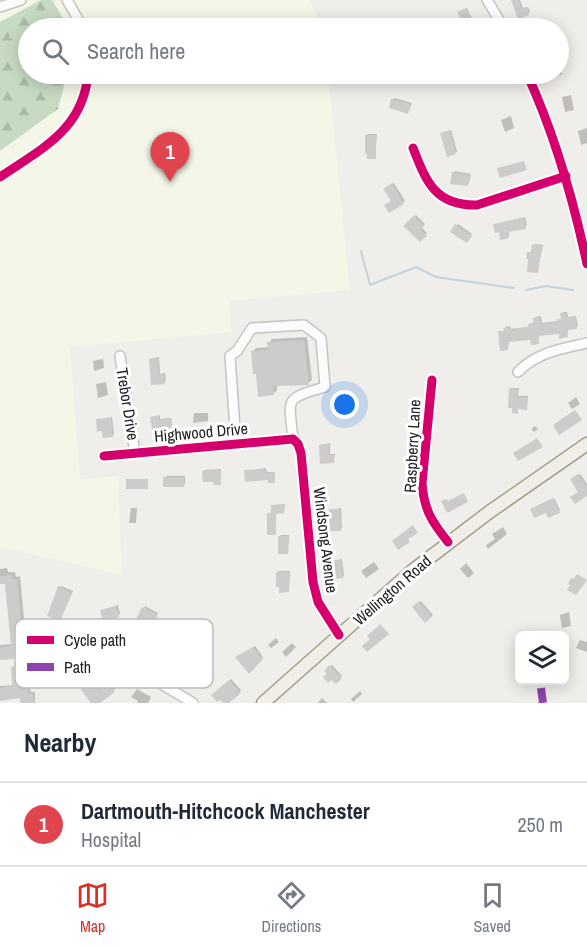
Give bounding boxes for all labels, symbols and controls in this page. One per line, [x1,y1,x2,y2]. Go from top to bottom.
search box [18,18,569,84]
icon: search [39,35,72,68]
text: Search here [87,36,185,66]
pin: 1 [150,132,190,182]
street label: Trebor Drive [111,366,145,442]
your location [330,390,359,419]
street label: Raspberry Lane [399,399,425,493]
street label: Highwood Drive [153,417,249,447]
street label: Windsong Avenue [309,486,343,594]
street label: Wellington Road [348,550,436,630]
legend [15,619,213,688]
text: Cycle path [64,629,126,651]
map controls [515,631,569,685]
button: layers [515,631,569,685]
text: Path [64,656,91,678]
text: Nearby [24,725,96,760]
text: Dartmouth-Hitchcock Manchester [81,796,370,826]
text: 1 [39,811,48,838]
text: 250 m [517,811,563,838]
text: Hospital [81,826,141,853]
tab: Map [76,879,109,937]
tab: Directions [261,879,321,937]
tab: Saved [474,879,511,937]

